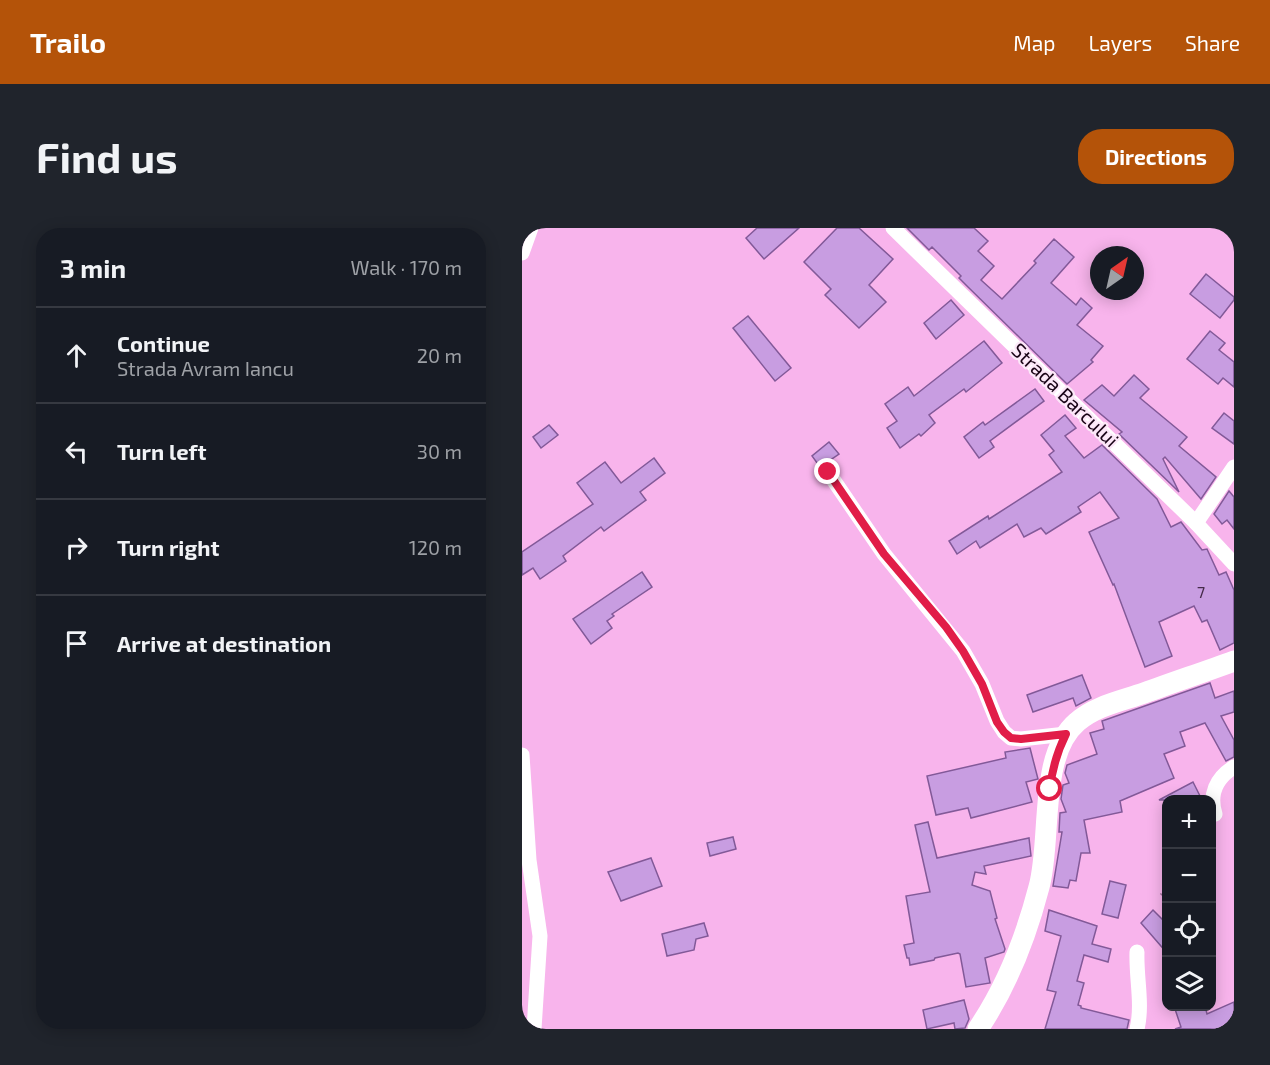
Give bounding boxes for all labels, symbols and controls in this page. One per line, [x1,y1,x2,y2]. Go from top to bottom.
text: Trailo [30,25,106,59]
text: Map [1013,30,1055,55]
text: Layers [1088,30,1152,55]
text: Share [1185,30,1240,55]
button: Directions [1078,129,1234,184]
text: Find us [36,131,178,181]
north arrow [1090,246,1144,300]
text: 3 min [60,252,126,283]
text: Walk · 170 m [351,255,462,279]
text: Continue [117,330,210,356]
street label: Strada Barcului [1007,337,1124,451]
icon: ahead [60,339,93,372]
text: 20 m [417,343,462,367]
text: Strada Avram Iancu [117,356,294,380]
icon: left [60,435,93,468]
text: Turn left [117,438,206,464]
text: 30 m [417,439,462,463]
route end [814,458,840,484]
icon: right [60,531,93,564]
text: Turn right [117,534,219,560]
text: 120 m [409,535,462,559]
house number: 7 [1197,582,1205,601]
icon: arrive [60,627,93,660]
text: Arrive at destination [117,630,331,656]
route start [1036,775,1062,801]
map controls [1162,795,1216,1011]
button: + [1162,795,1216,849]
button: − [1162,849,1216,903]
button: locate [1162,903,1216,957]
button: layers [1162,957,1216,1011]

